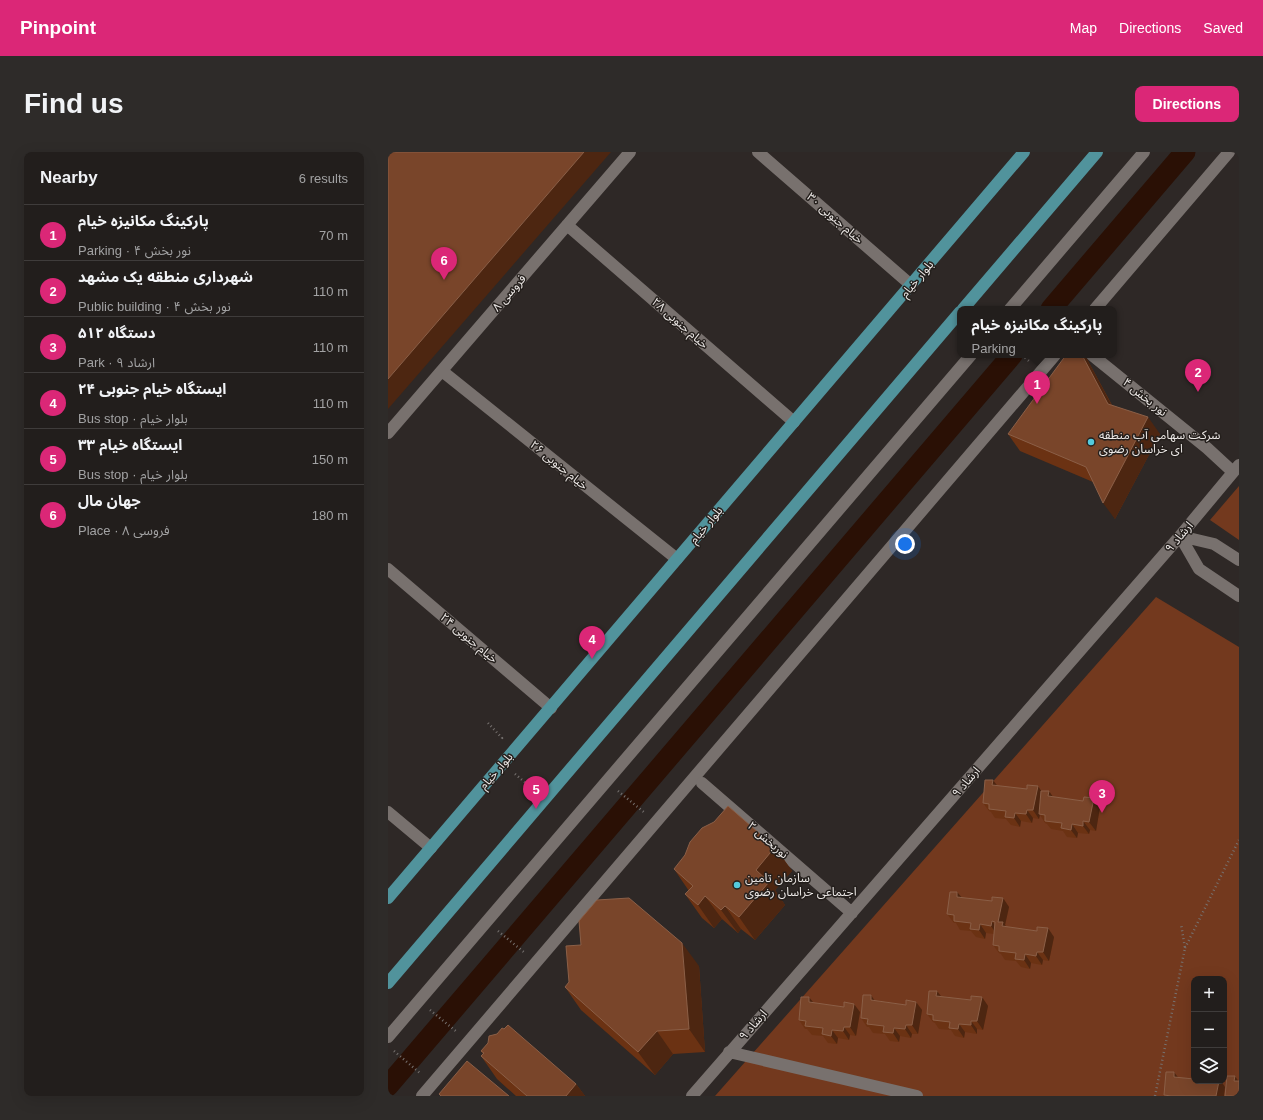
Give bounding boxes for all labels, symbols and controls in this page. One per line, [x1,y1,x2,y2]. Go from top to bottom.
text: Pinpoint [20,17,96,38]
text: Map [1070,20,1097,36]
text: Directions [1119,20,1181,36]
text: Saved [1203,20,1243,36]
button: Directions [1135,86,1239,122]
text: Find us [24,88,124,119]
text: Nearby [40,168,98,187]
text: 6 results [299,171,348,186]
street label: خیام جنوبی ۳۰ [803,190,866,248]
text: پارکینگ مکانیزه خیام [78,212,209,229]
text: 1 [49,228,57,243]
text: 70 m [319,228,348,243]
text: Parking · نور بخش ۴ [78,243,191,258]
pin: 6 [431,247,457,280]
street label: بلوار خیام [898,258,938,302]
text: شهرداری منطقه یک مشهد [78,268,253,285]
street label: فروسی ۸ [489,272,529,314]
text: 2 [49,284,57,299]
text: 110 m [313,284,348,299]
street label: خیام جنوبی ۲۸ [648,295,711,353]
text: Public building · نور بخش ۴ [78,299,231,314]
popup [957,306,1117,358]
text: پارکینگ مکانیزه خیام [972,316,1102,333]
text: ۵۱۲ دستگاه [78,324,156,341]
text: 3 [49,340,57,355]
text: 110 m [313,340,348,355]
text: Parking [972,341,1016,356]
text: Park · ارشاد ۹ [78,355,155,370]
pin: 2 [1185,359,1211,392]
pin: 1 [1024,371,1050,404]
street label: نور بخش ۴ [1120,375,1170,419]
text: ایستگاه خیام جنوبی ۲۴ [78,380,226,397]
text: 4 [49,396,57,411]
text: 110 m [313,396,348,411]
text: Bus stop · بلوار خیام [78,411,188,426]
place label: شرکت سهامی آب منطقه ای خراسان رضوی [1099,428,1220,456]
text: ایستگاه خیام ۳۳ [78,436,182,453]
street label: خیام جنوبی ۲۶ [526,437,591,494]
marker: شرکت سهامی آب منطقه ای خراسان رضوی [1086,437,1096,447]
text: 5 [49,452,57,467]
text: 150 m [312,452,348,467]
text: Bus stop · بلوار خیام [78,467,188,482]
text: جهان مال [78,492,141,509]
street label: بلوار خیام [687,504,727,548]
text: 6 [49,508,57,523]
text: 180 m [312,508,348,523]
street label: ارشاد ۹ [1162,519,1196,555]
text: Place · فروسی ۸ [78,523,170,538]
your location [895,534,915,554]
street label: خیام جنوبی ۲۴ [436,610,500,667]
pin: 4 [579,626,605,659]
street label: بلوار خیام [476,750,517,793]
street label: ارشاد ۹ [949,764,983,800]
pin: 5 [523,776,549,809]
pin: 3 [1089,780,1115,813]
street label: نوربخش ۲ [745,819,791,861]
place label: سازمان تامین اجتماعی خراسان رضوی [745,871,857,899]
marker: سازمان تامین اجتماعی خراسان رضوی [732,880,742,890]
map controls [1191,976,1227,1084]
button: + [1191,976,1227,1012]
street label: ارشاد ۹ [736,1007,770,1043]
button: − [1191,1012,1227,1048]
button: layers [1191,1048,1227,1084]

